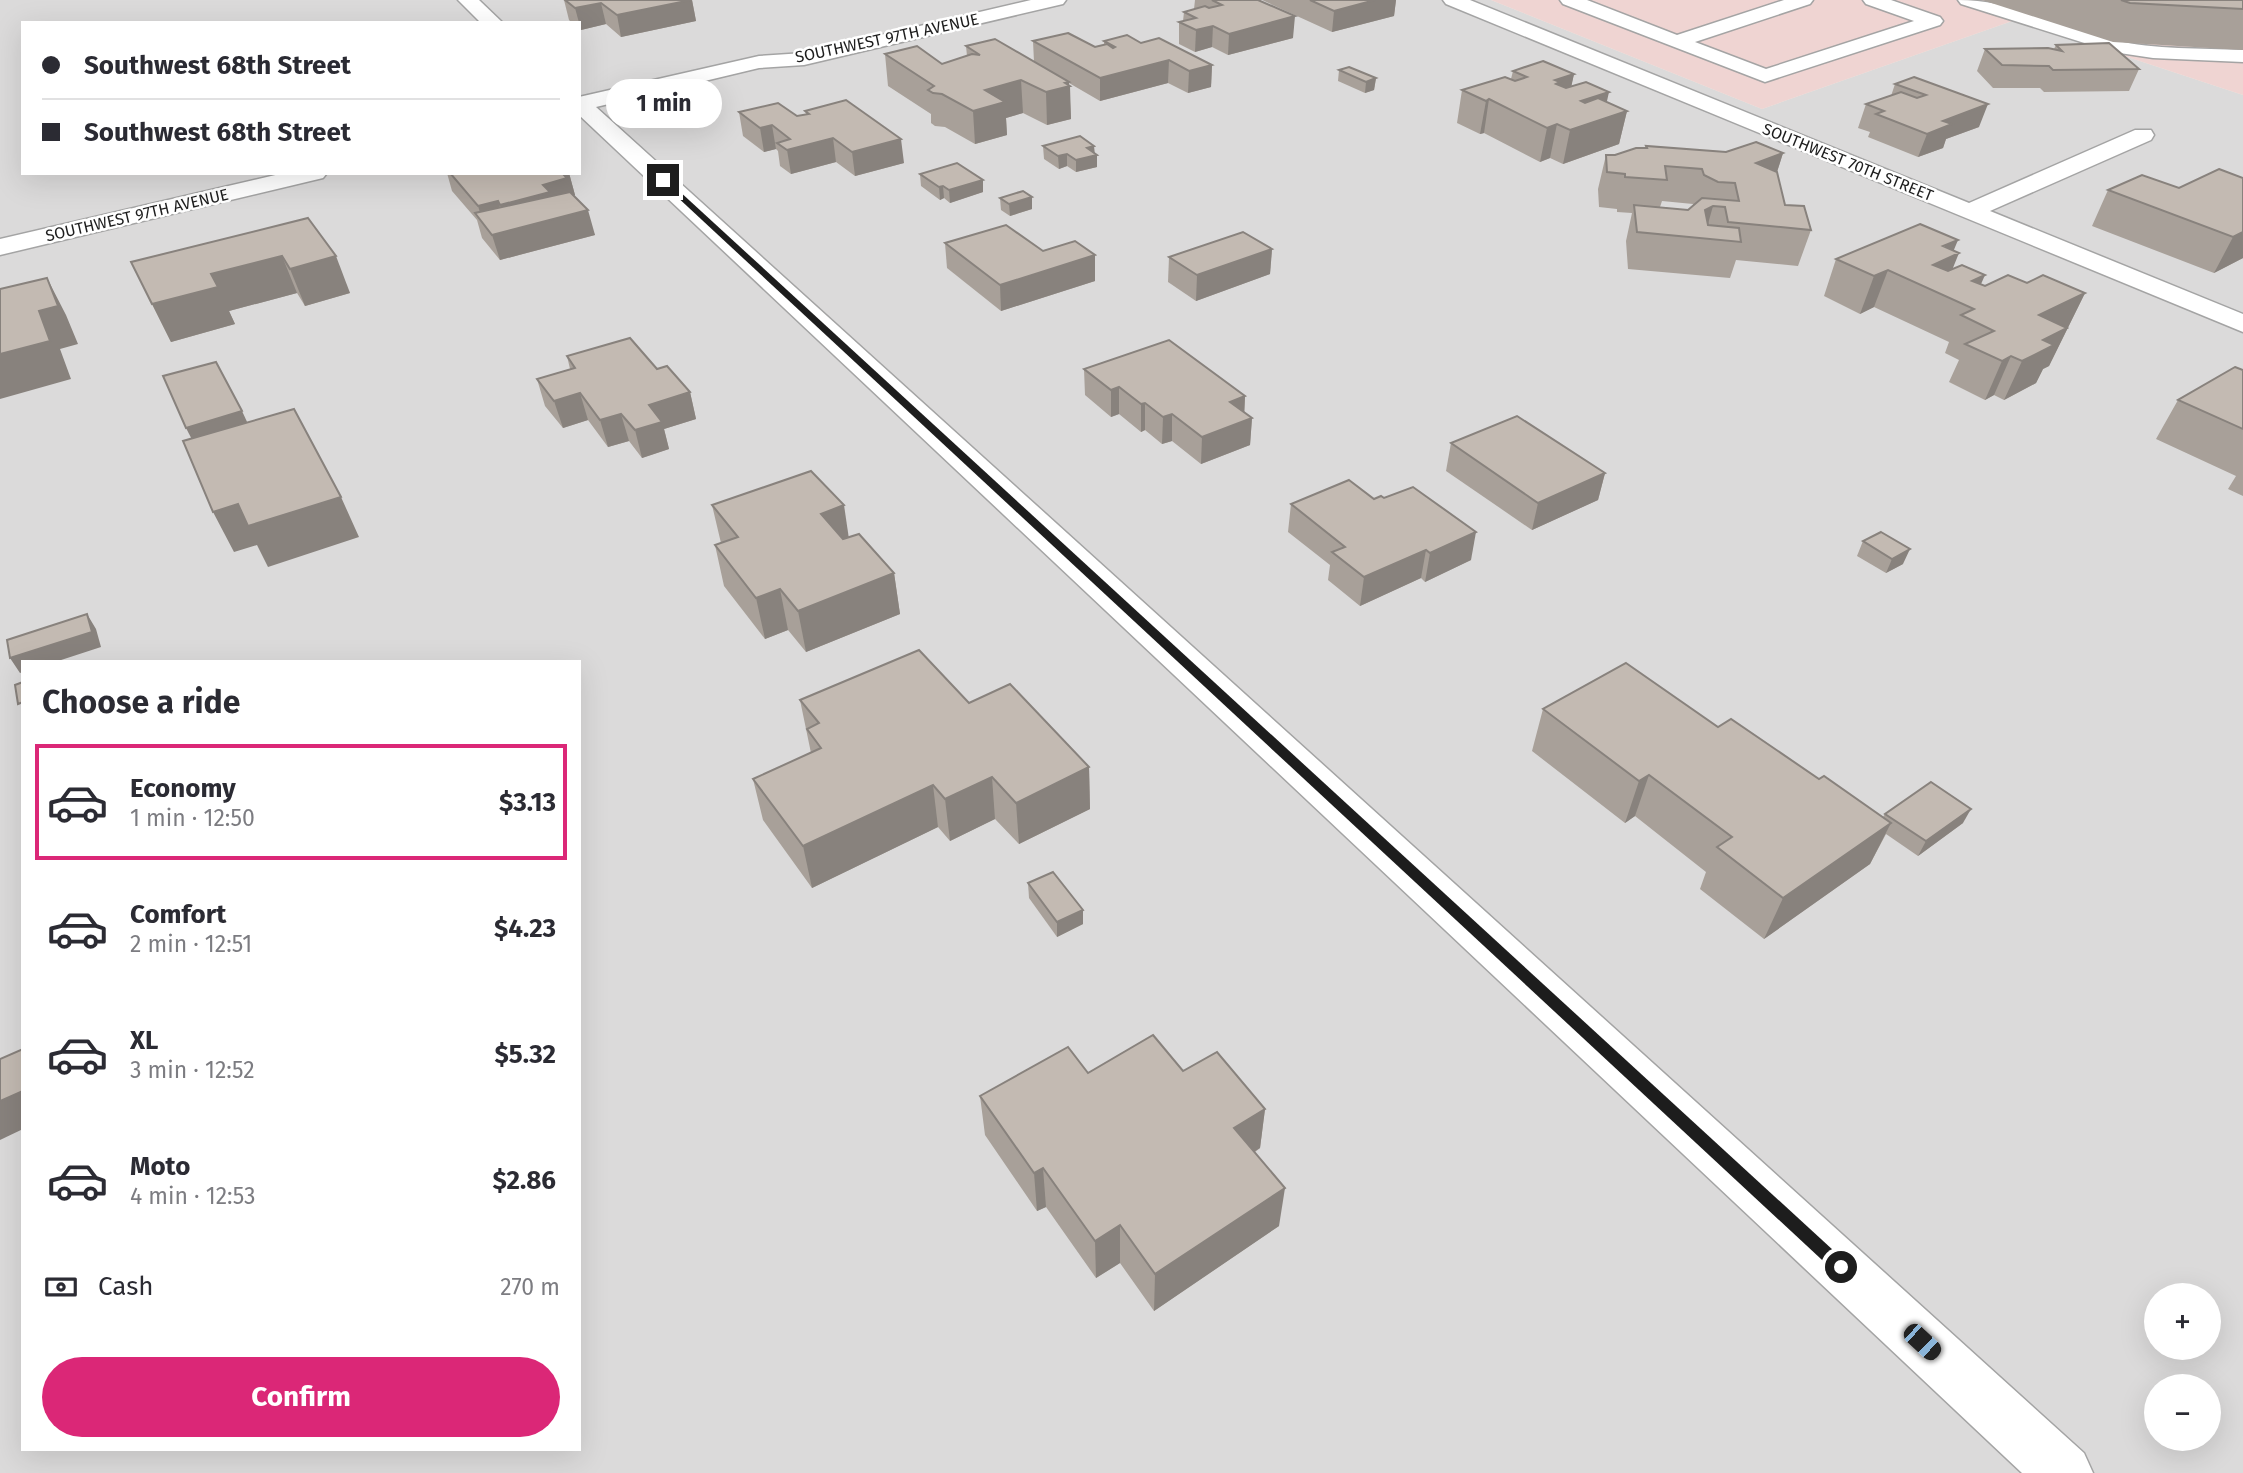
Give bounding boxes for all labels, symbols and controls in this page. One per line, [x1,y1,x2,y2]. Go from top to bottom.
street label: SOUTHWEST 97TH AVENUE [793,9,981,67]
text: Southwest 68th Street [84,50,351,81]
callout: 1 min [605,78,721,128]
text: 1 min [636,89,692,117]
text: Southwest 68th Street [84,117,351,148]
street label: SOUTHWEST 70TH STREET [1760,119,1937,205]
route end [647,164,679,196]
street label: SOUTHWEST 97TH AVENUE [44,185,230,245]
text: Choose a ride [42,683,240,721]
icon: car [46,771,109,834]
text: Economy [130,773,236,804]
text: $3.13 [499,787,556,818]
text: 1 min · 12:50 [130,804,255,832]
icon: car [46,897,109,960]
text: Comfort [130,899,226,930]
text: $4.23 [494,913,556,944]
text: 2 min · 12:51 [130,930,252,958]
icon: car [46,1023,109,1086]
text: XL [130,1025,158,1056]
text: $5.32 [494,1039,556,1070]
text: 3 min · 12:52 [130,1056,255,1084]
icon: car [46,1149,109,1212]
text: Moto [130,1151,190,1182]
text: $2.86 [493,1165,556,1196]
text: 4 min · 12:53 [130,1182,256,1210]
route start [1825,1251,1857,1283]
icon: cash [42,1268,80,1306]
text: Cash [98,1271,154,1302]
text: 270 m [500,1273,560,1301]
map controls [2144,1283,2221,1451]
button: + [2144,1283,2221,1360]
car [1900,1320,1945,1364]
button: Confirm [42,1357,560,1437]
button: − [2144,1374,2221,1451]

